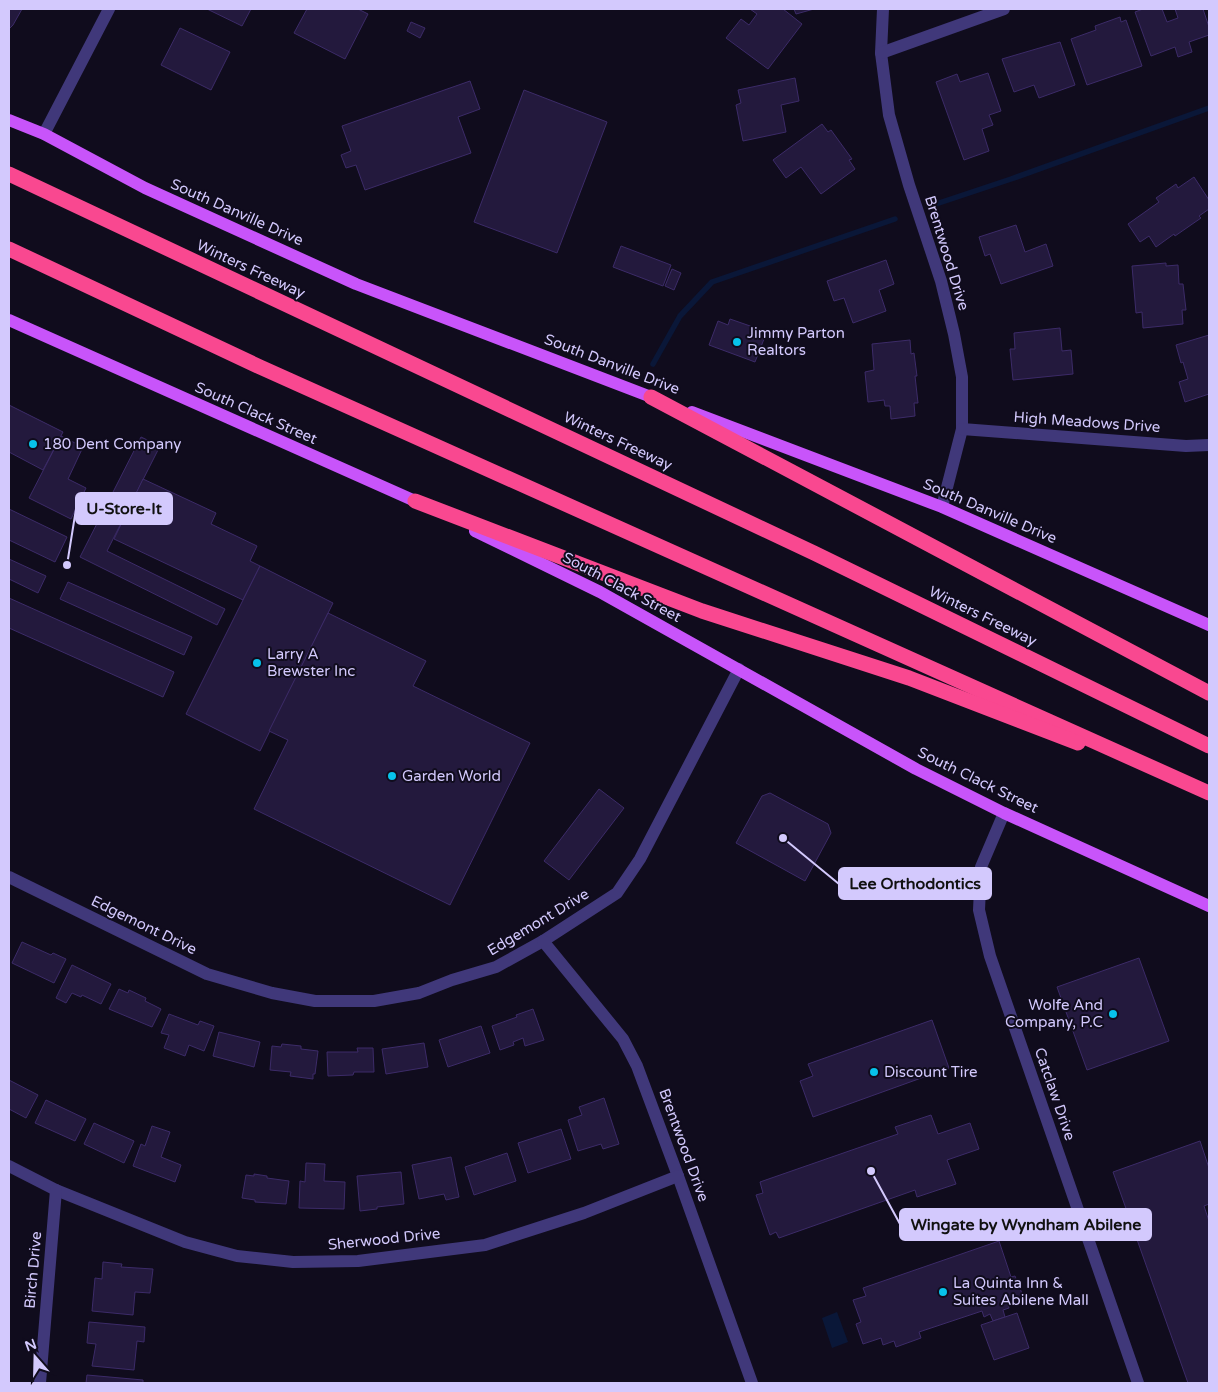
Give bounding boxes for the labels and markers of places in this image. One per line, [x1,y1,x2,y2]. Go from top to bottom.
place label: Jimmy Parton Realtors [747,324,845,359]
marker: Jimmy Parton Realtors [731,336,743,348]
place label: 180 Dent Company [43,435,181,453]
marker: 180 Dent Company [27,438,39,450]
callout: U-Store-It [76,493,172,524]
place label: Larry A Brewster Inc [267,645,355,680]
marker: Larry A Brewster Inc [251,657,263,669]
place label: Garden World [402,767,501,785]
marker: Garden World [386,770,398,782]
callout: Lee Orthodontics [839,868,991,899]
place label: Wolfe And Company, P.C [1005,996,1103,1031]
marker: Wolfe And Company, P.C [1107,1008,1119,1020]
place label: Discount Tire [884,1063,978,1081]
marker: Discount Tire [868,1066,880,1078]
callout: Wingate by Wyndham Abilene [900,1209,1151,1240]
place label: La Quinta Inn & Suites Abilene Mall [953,1274,1089,1309]
marker: La Quinta Inn & Suites Abilene Mall [937,1286,949,1298]

